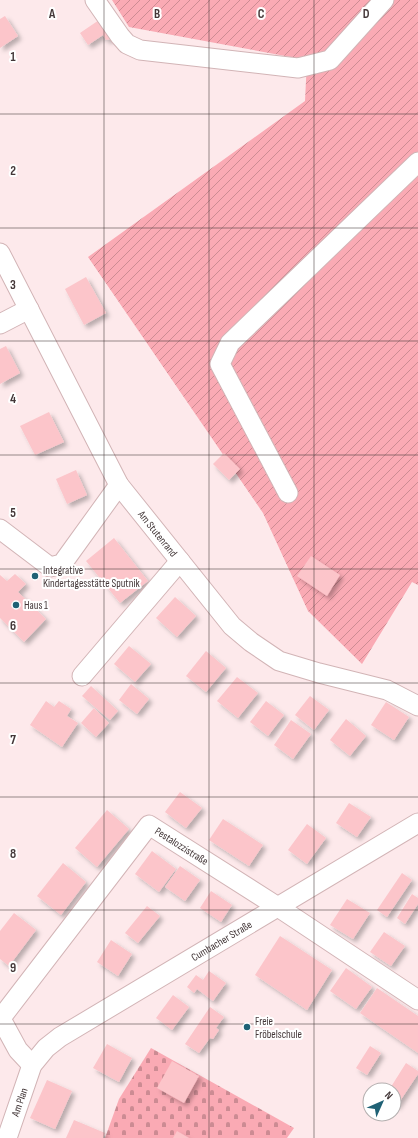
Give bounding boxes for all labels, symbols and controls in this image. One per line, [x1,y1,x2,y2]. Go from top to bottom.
text: A [48,6,56,22]
text: B [154,6,160,22]
text: C [258,6,265,22]
text: D [363,6,370,22]
text: 1 [10,49,16,65]
text: 2 [10,163,16,179]
text: 3 [10,277,16,293]
text: 4 [10,391,16,407]
text: 5 [10,505,16,521]
street label: Am Stutenrand [135,507,181,560]
place label: Integrative Kindertagesstätte Sputnik [43,564,140,590]
marker: Integrative Kindertagesstätte Sputnik [30,571,40,581]
place label: Haus 1 [24,599,48,612]
marker: Haus 1 [11,600,21,610]
text: 6 [10,618,16,634]
text: 7 [10,732,16,748]
street label: Pestalozzistraße [153,824,211,868]
text: 8 [10,846,16,862]
street label: Cumbacher Straße [189,917,254,964]
text: 9 [10,960,16,976]
place label: Freie Fröbelschule [255,1015,302,1041]
marker: Freie Fröbelschule [242,1022,252,1032]
north arrow [362,1082,402,1122]
street label: Am Plan [8,1086,30,1119]
text: N [382,1089,395,1102]

